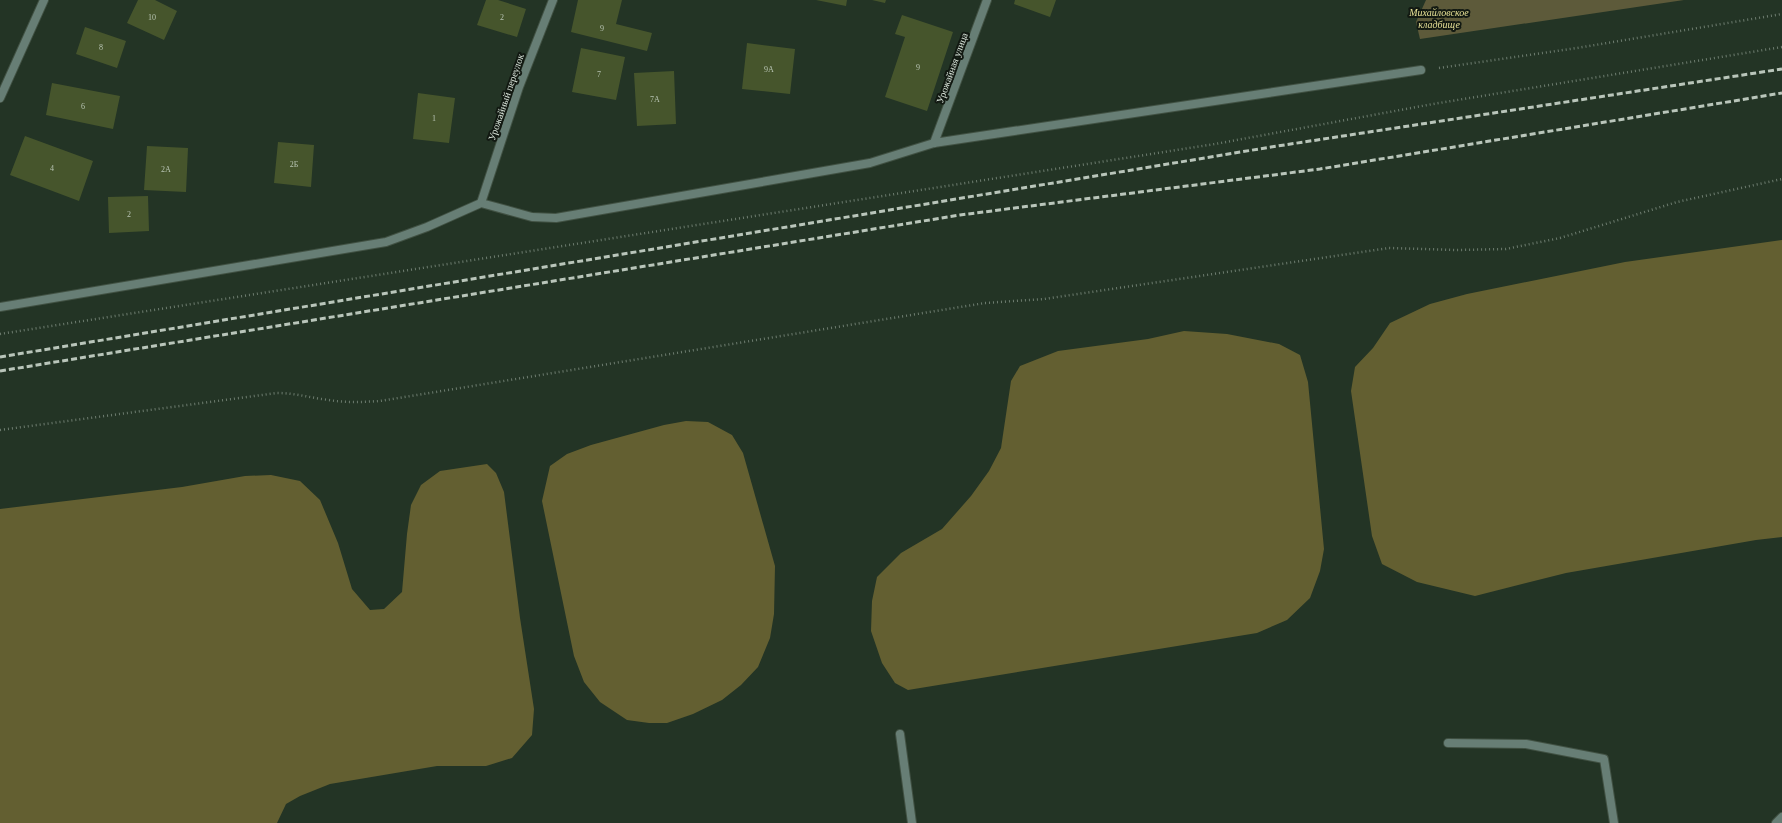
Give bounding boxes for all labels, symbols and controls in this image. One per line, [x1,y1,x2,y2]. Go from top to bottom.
park label: Михайловское кладбище [1408,7,1469,30]
house number: 10 [148,13,156,22]
house number: 2 [500,13,504,22]
house number: 9 [600,24,604,33]
street label: Урожайная улица [934,31,970,105]
house number: 8 [99,43,103,52]
street label: Урожайный переулок [486,52,526,142]
house number: 9 [916,63,920,72]
house number: 9А [764,65,774,74]
house number: 7 [597,70,601,79]
house number: 7А [650,95,660,104]
house number: 6 [81,102,85,111]
house number: 1 [432,114,436,123]
house number: 2Б [290,160,299,169]
house number: 4 [50,164,54,173]
house number: 2А [161,165,171,174]
house number: 2 [127,210,131,219]

